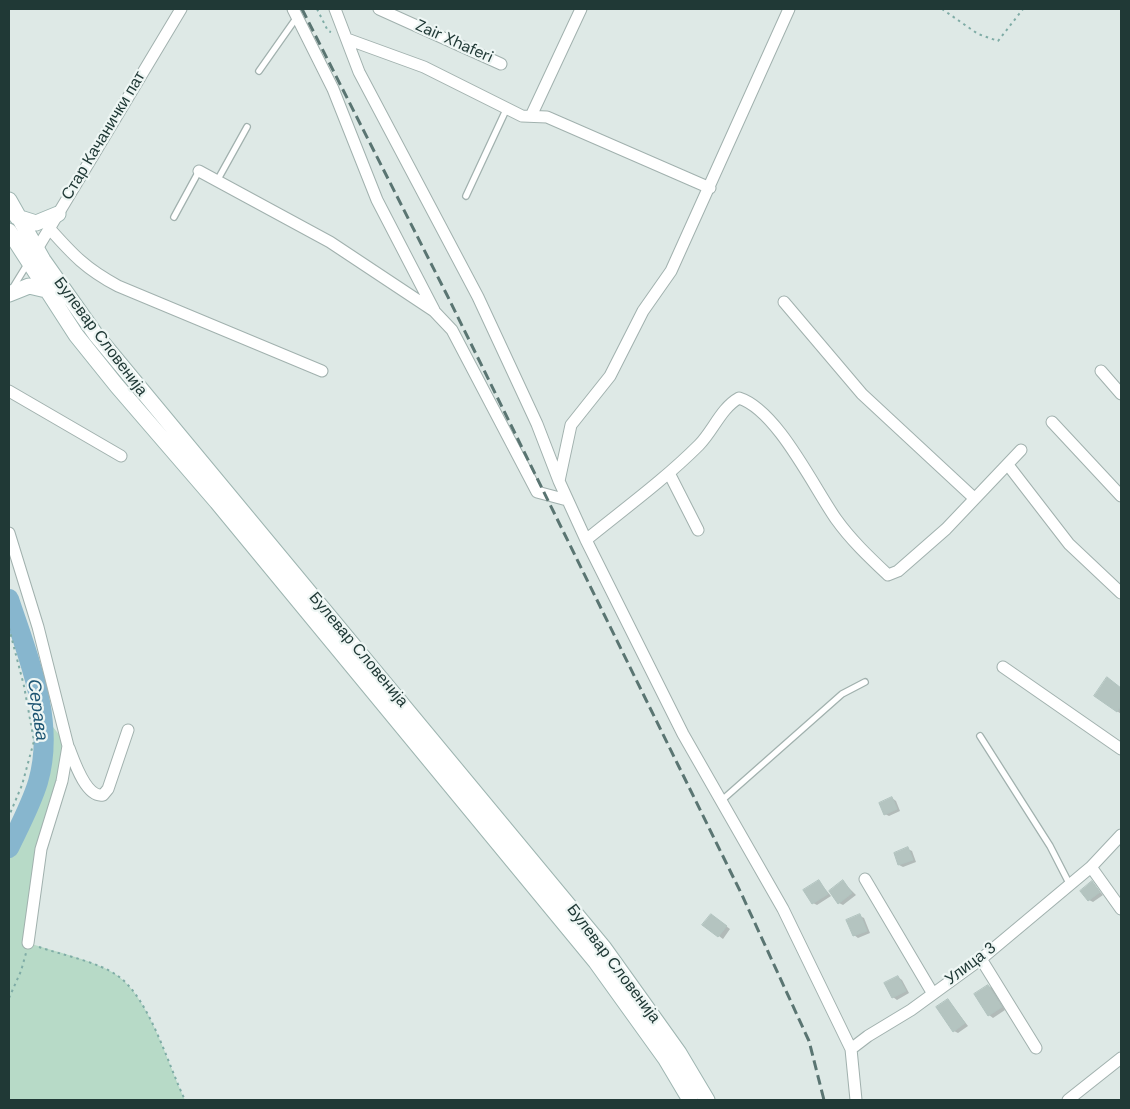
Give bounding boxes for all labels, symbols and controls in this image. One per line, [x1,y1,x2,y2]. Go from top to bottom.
street label: Zair Xhaferi [412,16,496,68]
street label: Стар Качанички пат [58,68,150,204]
street label: Булевар Словенија [49,274,151,400]
street label: Булевар Словенија [304,589,412,711]
water label: Серава [22,678,52,742]
street label: Булевар Словенија [562,901,664,1027]
street label: Улица 3 [942,939,1000,989]

